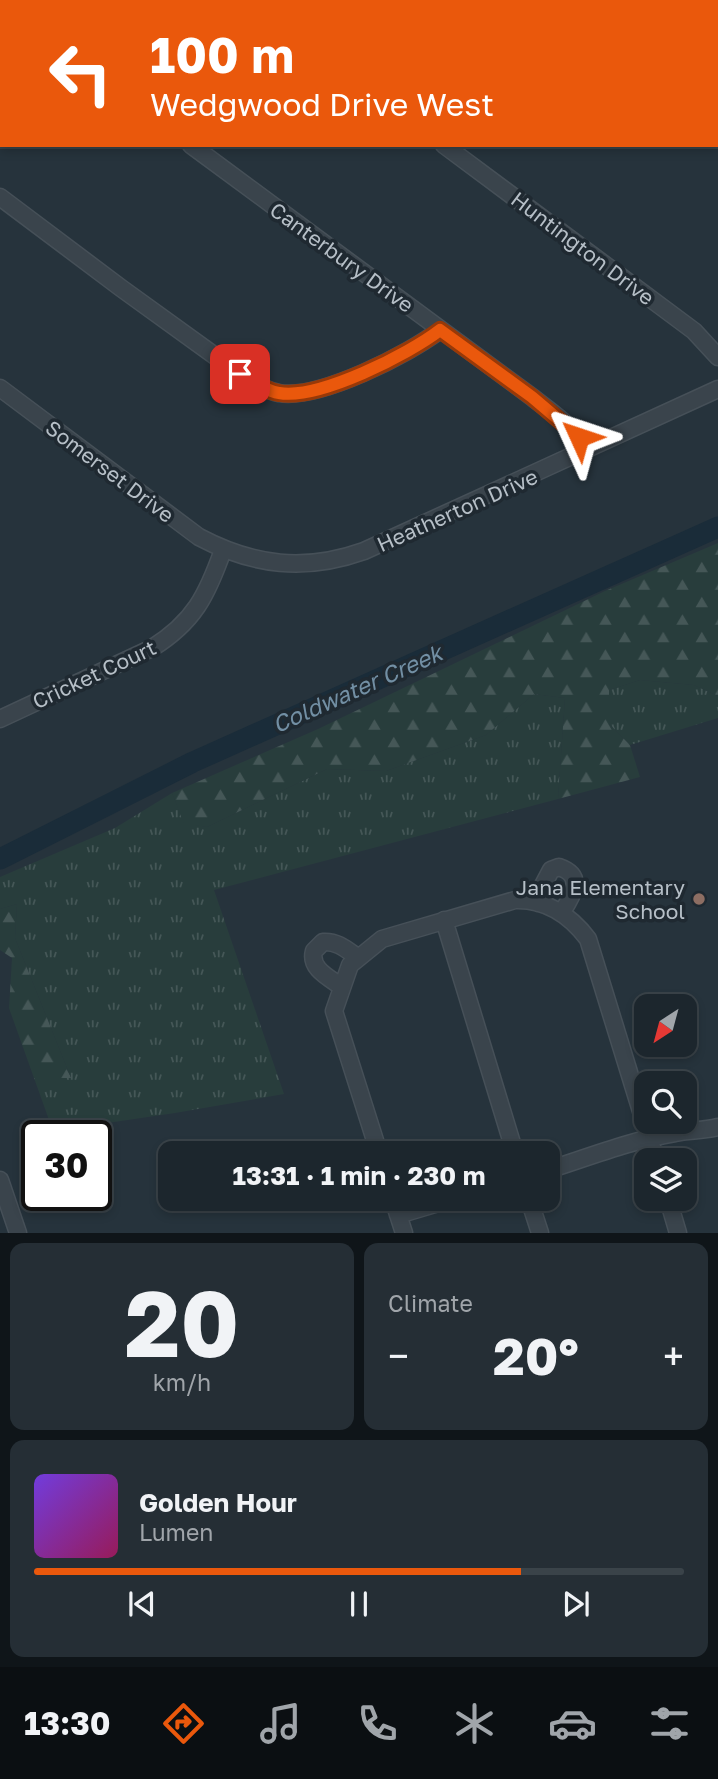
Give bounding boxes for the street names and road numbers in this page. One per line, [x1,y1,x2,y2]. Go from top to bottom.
street label: Huntington Drive [506,186,660,310]
street label: Canterbury Drive [265,196,419,318]
street label: Somerset Drive [41,414,179,528]
street label: Heatherton Drive [373,463,541,557]
street label: Cricket Court [28,634,160,714]

